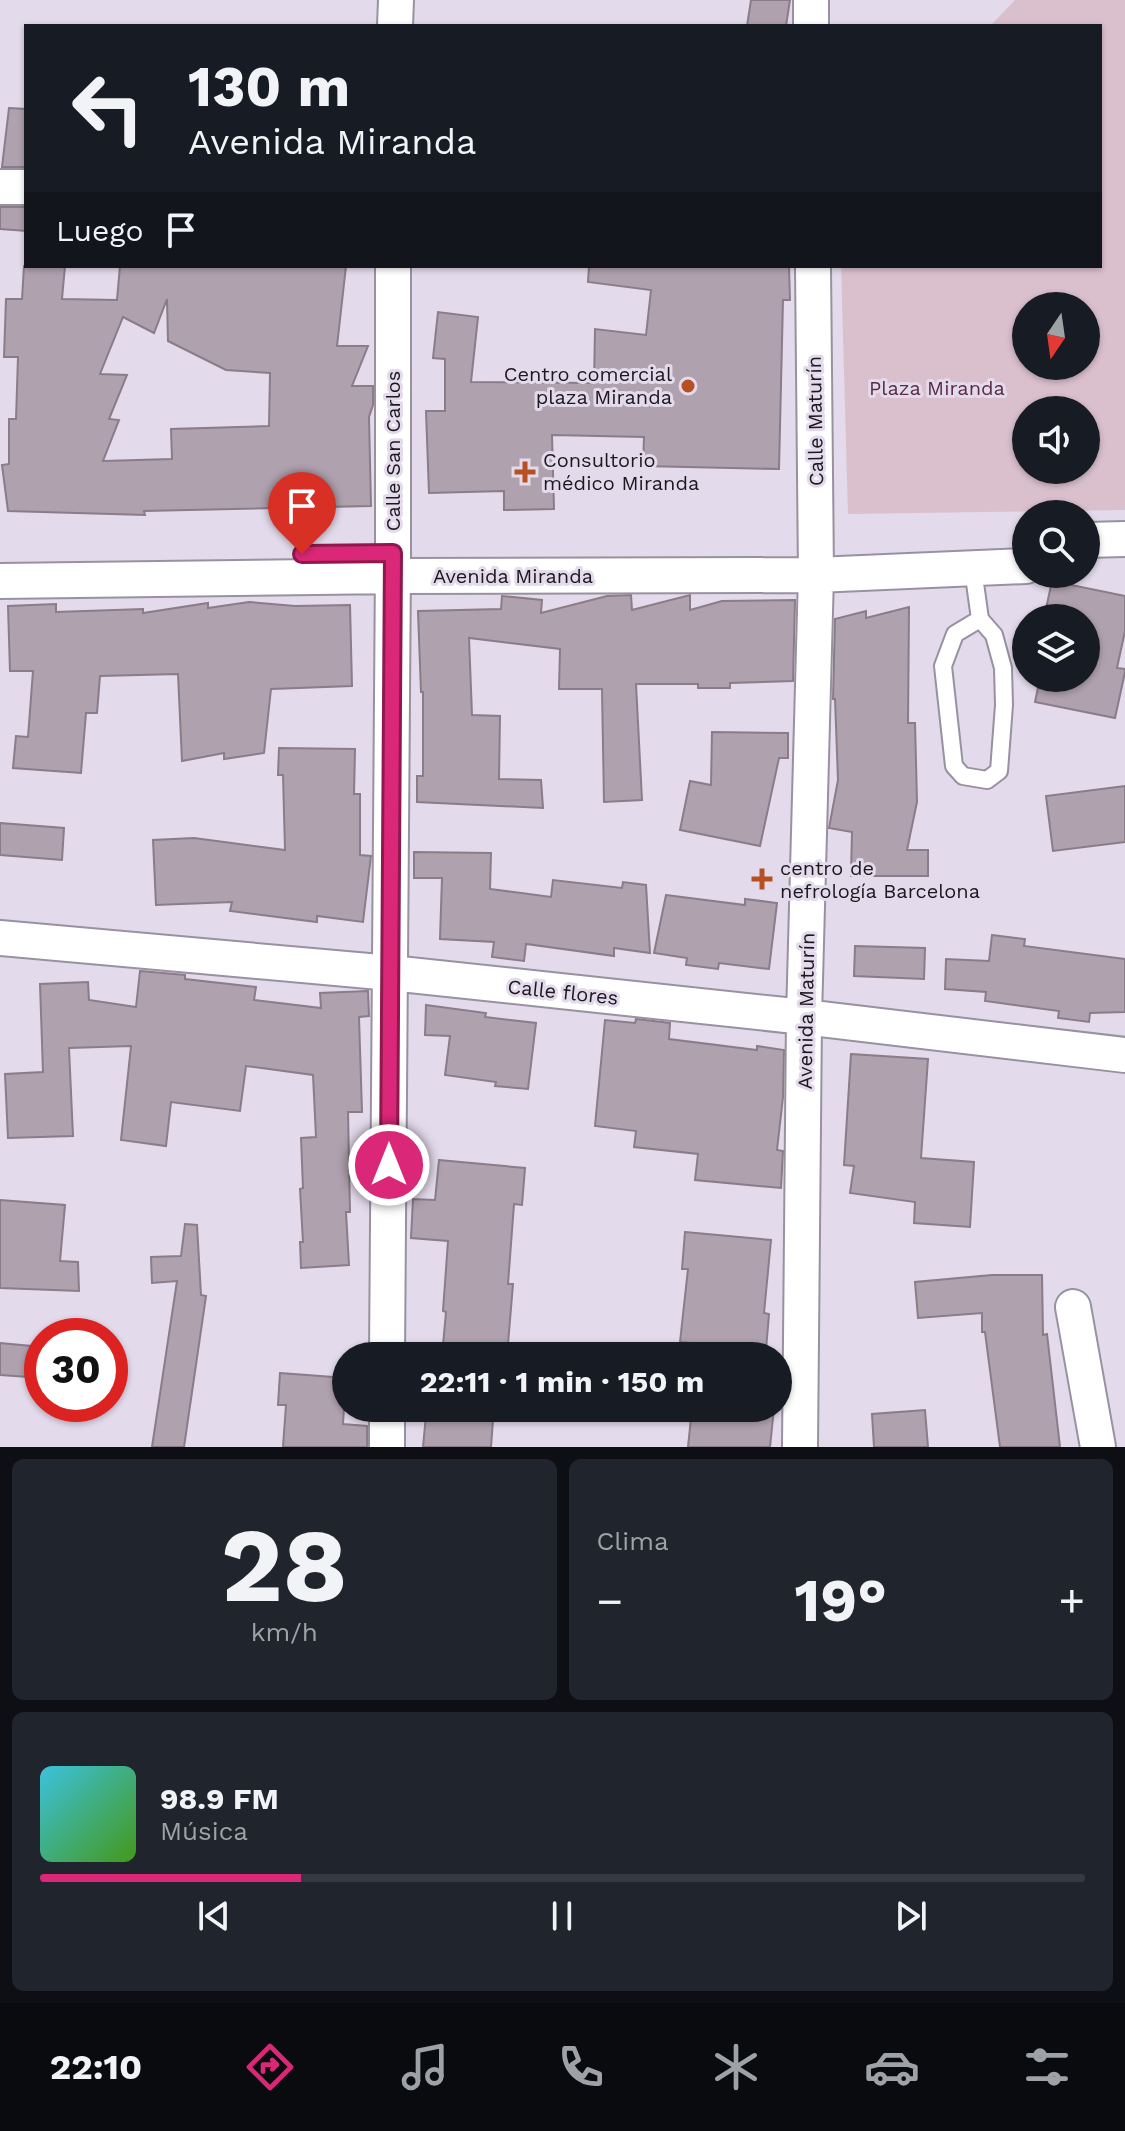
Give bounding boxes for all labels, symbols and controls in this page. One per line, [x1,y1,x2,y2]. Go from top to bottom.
text: 130 m [188,54,350,120]
icon: left [56,56,160,160]
text: Avenida Miranda [188,121,476,163]
icon: arrive [159,208,203,252]
text: Luego [56,213,143,248]
north arrow [1012,292,1100,380]
map controls [1012,292,1100,692]
street label: Calle Maturín [802,356,828,486]
place label: Centro comercial plaza Miranda [504,362,672,409]
street label: Calle San Carlos [381,371,405,531]
park label: Plaza Miranda [869,376,1005,400]
marker: Centro comercial plaza Miranda [679,377,697,395]
button: sound [1012,396,1100,484]
place label: Consultorio médico Miranda [543,448,699,495]
marker: Consultorio médico Miranda [514,461,536,483]
pin [268,472,336,554]
icon: arrive [280,484,324,528]
button: search [1012,500,1100,588]
street label: Avenida Miranda [433,564,593,588]
button: layers [1012,604,1100,692]
place label: centro de nefrología Barcelona [780,856,980,903]
marker: centro de nefrología Barcelona [751,868,773,890]
street label: Avenida Maturín [793,932,819,1090]
street label: Calle flores [506,974,620,1010]
position arrow [347,1123,431,1207]
speed limit sign: 30 [24,1318,128,1422]
text: 22:11 · 1 min · 150 m [420,1364,704,1399]
text: 28 [221,1504,348,1626]
text: Clima [597,1526,669,1556]
text: 19° [794,1565,887,1636]
text: − [597,1575,623,1627]
text: + [1058,1575,1085,1627]
text: km/h [251,1617,318,1647]
text: 98.9 FM [160,1781,279,1816]
text: Música [160,1816,248,1846]
icon: previous [192,1894,236,1938]
icon: pause [540,1894,584,1938]
icon: next [889,1894,933,1938]
icon: directions [242,2039,298,2095]
icon: music [397,2039,453,2095]
icon: phone [553,2039,609,2095]
icon: climate [708,2039,764,2095]
icon: car [864,2039,920,2095]
icon: filters [1019,2039,1075,2095]
text: 22:10 [50,2046,142,2088]

